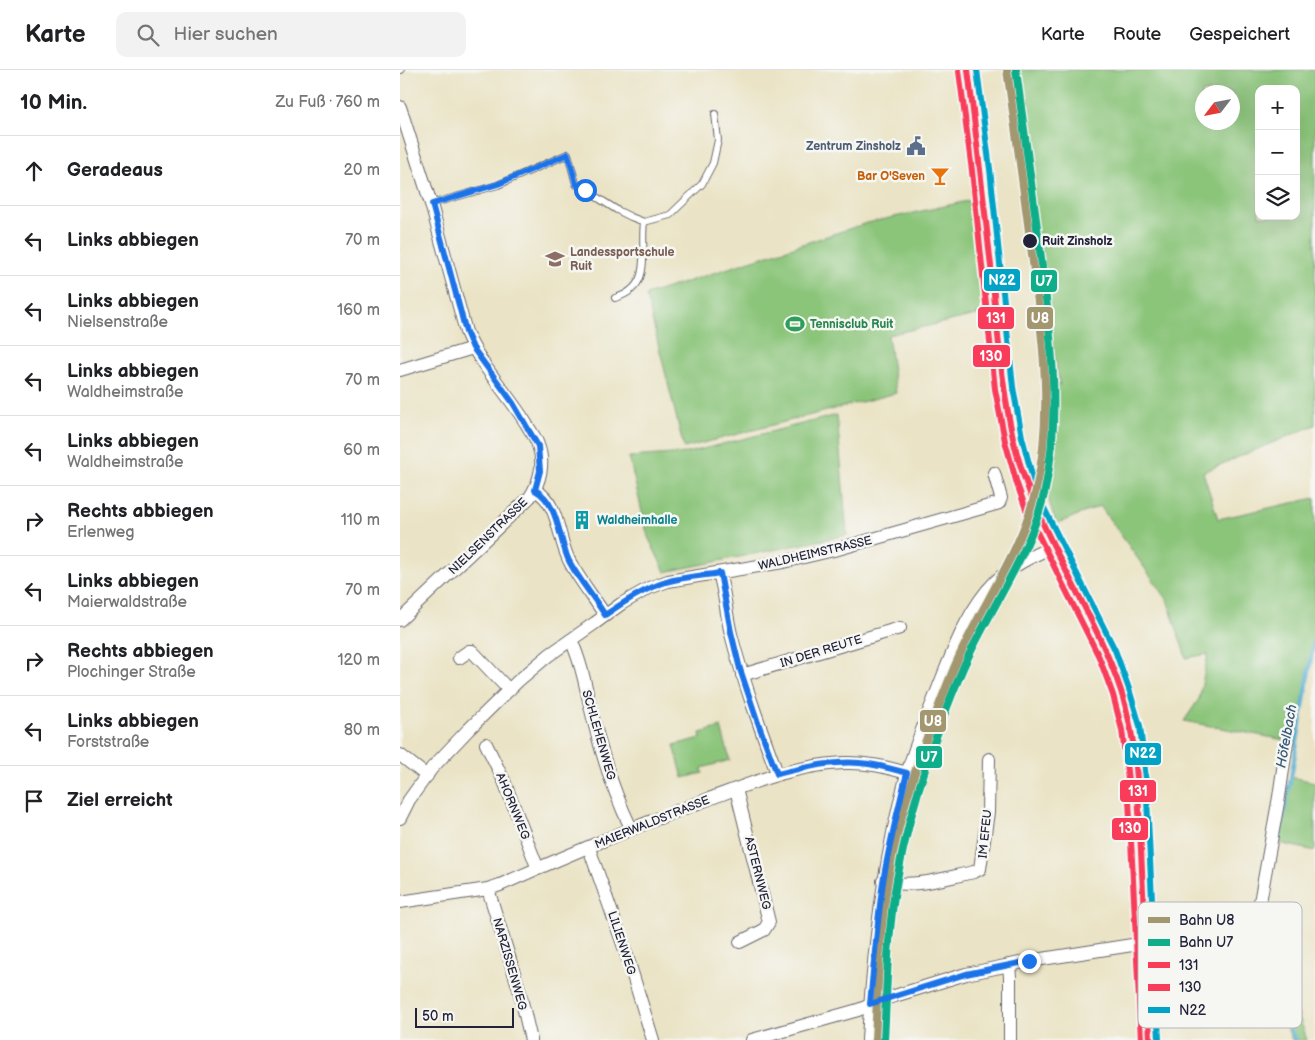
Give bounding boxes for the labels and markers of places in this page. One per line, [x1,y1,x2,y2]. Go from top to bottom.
public building icon: Zentrum Zinsholz [905,135,927,157]
place label: Zentrum Zinsholz [806,139,901,154]
bar icon: Bar O'Seven [929,165,951,187]
place label: Bar O'Seven [857,169,925,184]
marker: Ruit Zinsholz [1021,232,1039,250]
place label: Ruit Zinsholz [1042,234,1112,249]
place label: Landessportschule Ruit [570,245,674,274]
school or university icon: Landessportschule Ruit [544,248,566,270]
sports icon: Tennisclub Ruit [784,313,806,335]
place label: Tennisclub Ruit [810,317,893,332]
building icon: Waldheimhalle [571,509,593,531]
place label: Waldheimhalle [597,513,677,528]

